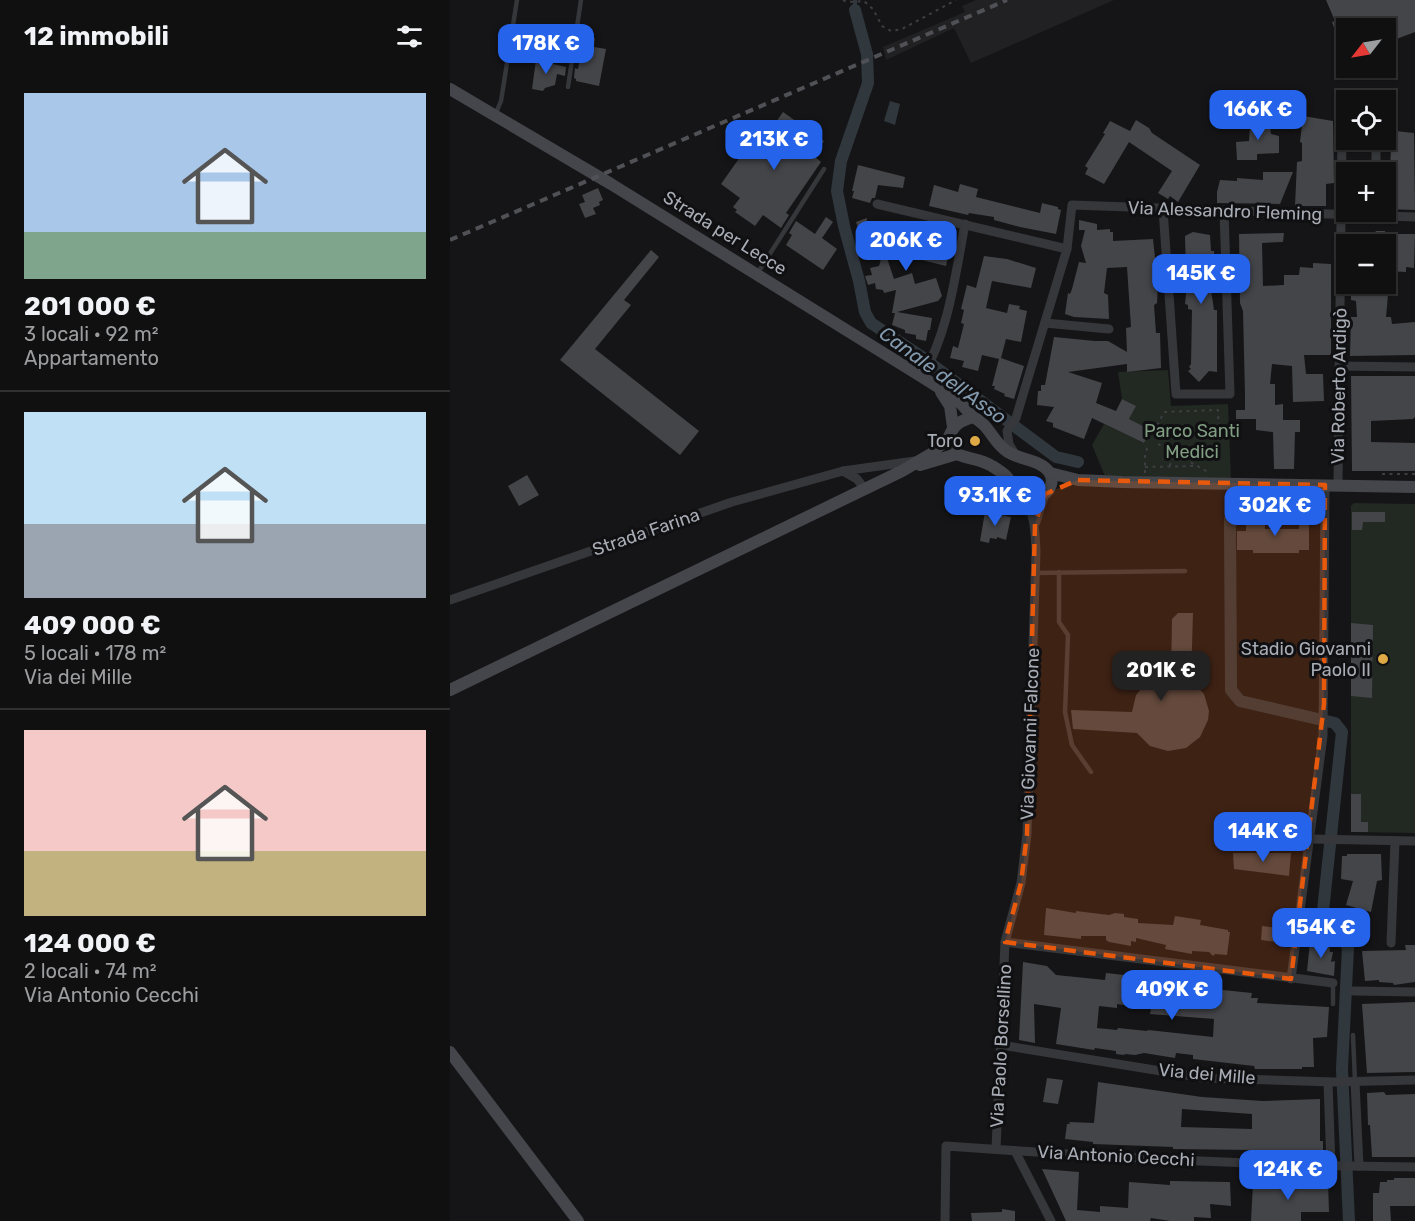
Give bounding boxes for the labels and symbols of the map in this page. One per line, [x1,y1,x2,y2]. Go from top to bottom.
north arrow [1336,18,1396,78]
pin: 178K € [497,24,595,75]
pin: 166K € [1209,90,1307,141]
pin: 213K € [725,120,823,171]
street label: Strada per Lecce [659,186,791,280]
street label: Via Alessandro Fleming [1127,197,1323,225]
pin: 206K € [857,221,955,272]
pin: 145K € [1152,254,1250,305]
street label: Via Roberto Ardigò [1327,308,1351,464]
water label: Canale dell'Asso [875,321,1011,429]
park label: Parco Santi Medici [1144,420,1240,463]
place label: Toro [927,430,963,452]
marker: Toro [968,434,982,448]
pin: 93.1K € [940,476,1050,527]
pin: 302K € [1226,486,1324,537]
street label: Strada Farina [590,503,702,561]
place label: Stadio Giovanni Paolo II [1241,638,1371,681]
street label: Via Giovanni Falcone [1016,647,1044,821]
pin: 201K € [1112,651,1210,702]
marker: Stadio Giovanni Paolo II [1376,652,1390,666]
pin: 144K € [1214,812,1312,863]
pin: 154K € [1272,908,1370,959]
street label: Via Paolo Borsellino [986,964,1016,1128]
pin: 409K € [1123,970,1221,1021]
street label: Via dei Mille [1157,1059,1257,1089]
street label: Via Antonio Cecchi [1037,1141,1195,1171]
pin: 124K € [1239,1150,1337,1201]

